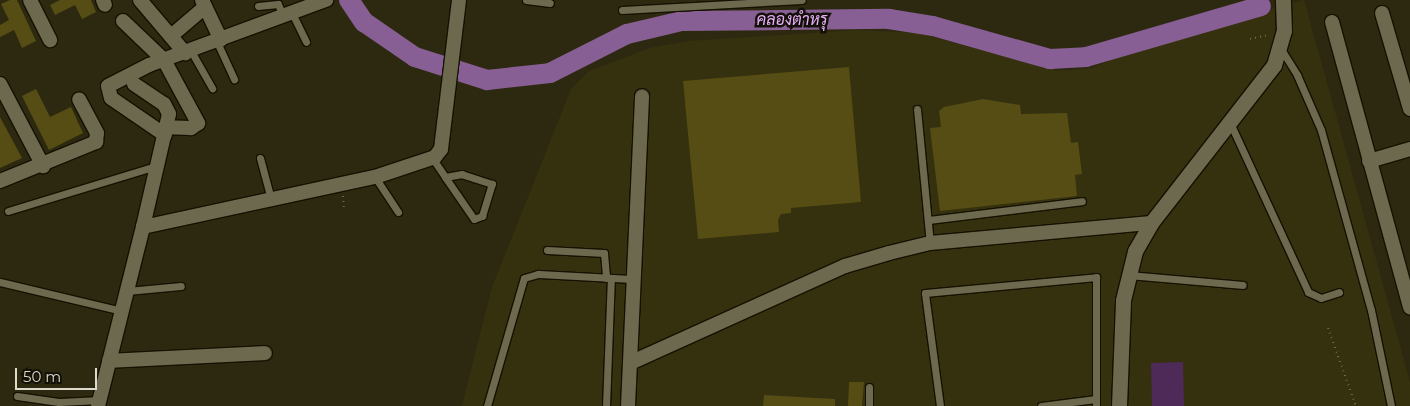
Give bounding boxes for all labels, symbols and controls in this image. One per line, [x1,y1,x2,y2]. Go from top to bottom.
water label: คลองตำหรุ [757,10,827,30]
scale bar [18,358,100,390]
text: 50 m [23,367,61,386]

